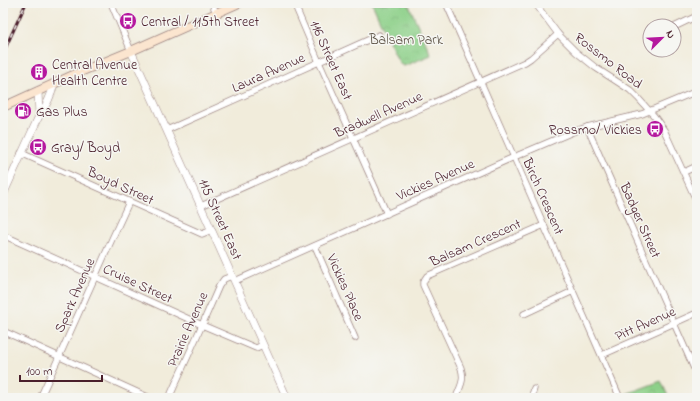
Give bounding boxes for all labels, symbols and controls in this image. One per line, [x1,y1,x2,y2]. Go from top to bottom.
bus stop icon: Central / 115th Street [118,11,138,31]
place label: Central / 115th Street [141,12,259,33]
street label: 116 Street East [304,17,358,104]
north arrow [642,18,682,58]
street label: Rossmo Road [570,28,647,95]
text: N [661,28,679,41]
park label: Balsam Park [368,30,444,51]
street label: Laura Avenue [229,48,309,99]
place label: Central Avenue Health Centre [52,55,138,92]
building icon: Central Avenue Health Centre [29,62,49,82]
street label: Bradwell Avenue [330,86,427,145]
fuel station icon: Gas Plus [13,101,33,121]
place label: Gas Plus [36,102,88,123]
bus stop icon: Rossmo/ Vickies [645,119,665,139]
place label: Rossmo/ Vickies [549,120,642,141]
bus stop icon: Gray/ Boyd [28,137,48,157]
place label: Gray/ Boyd [51,138,120,160]
street label: Vickies Avenue [392,154,479,207]
street label: Birch Crescent [516,154,569,239]
street label: Boyd Street [82,161,157,212]
street label: 115 Street East [192,176,247,264]
street label: Badger Street [612,179,666,262]
street label: Balsam Crescent [426,214,525,273]
street label: Vickies Place [320,250,369,325]
street label: Spark Avenue [50,254,102,336]
street label: Cruise Street [99,259,176,310]
street label: Prairie Avenue [162,288,215,371]
street label: Pitt Avenue [612,301,680,347]
scale bar [20,357,102,383]
text: 100 m [26,363,53,381]

